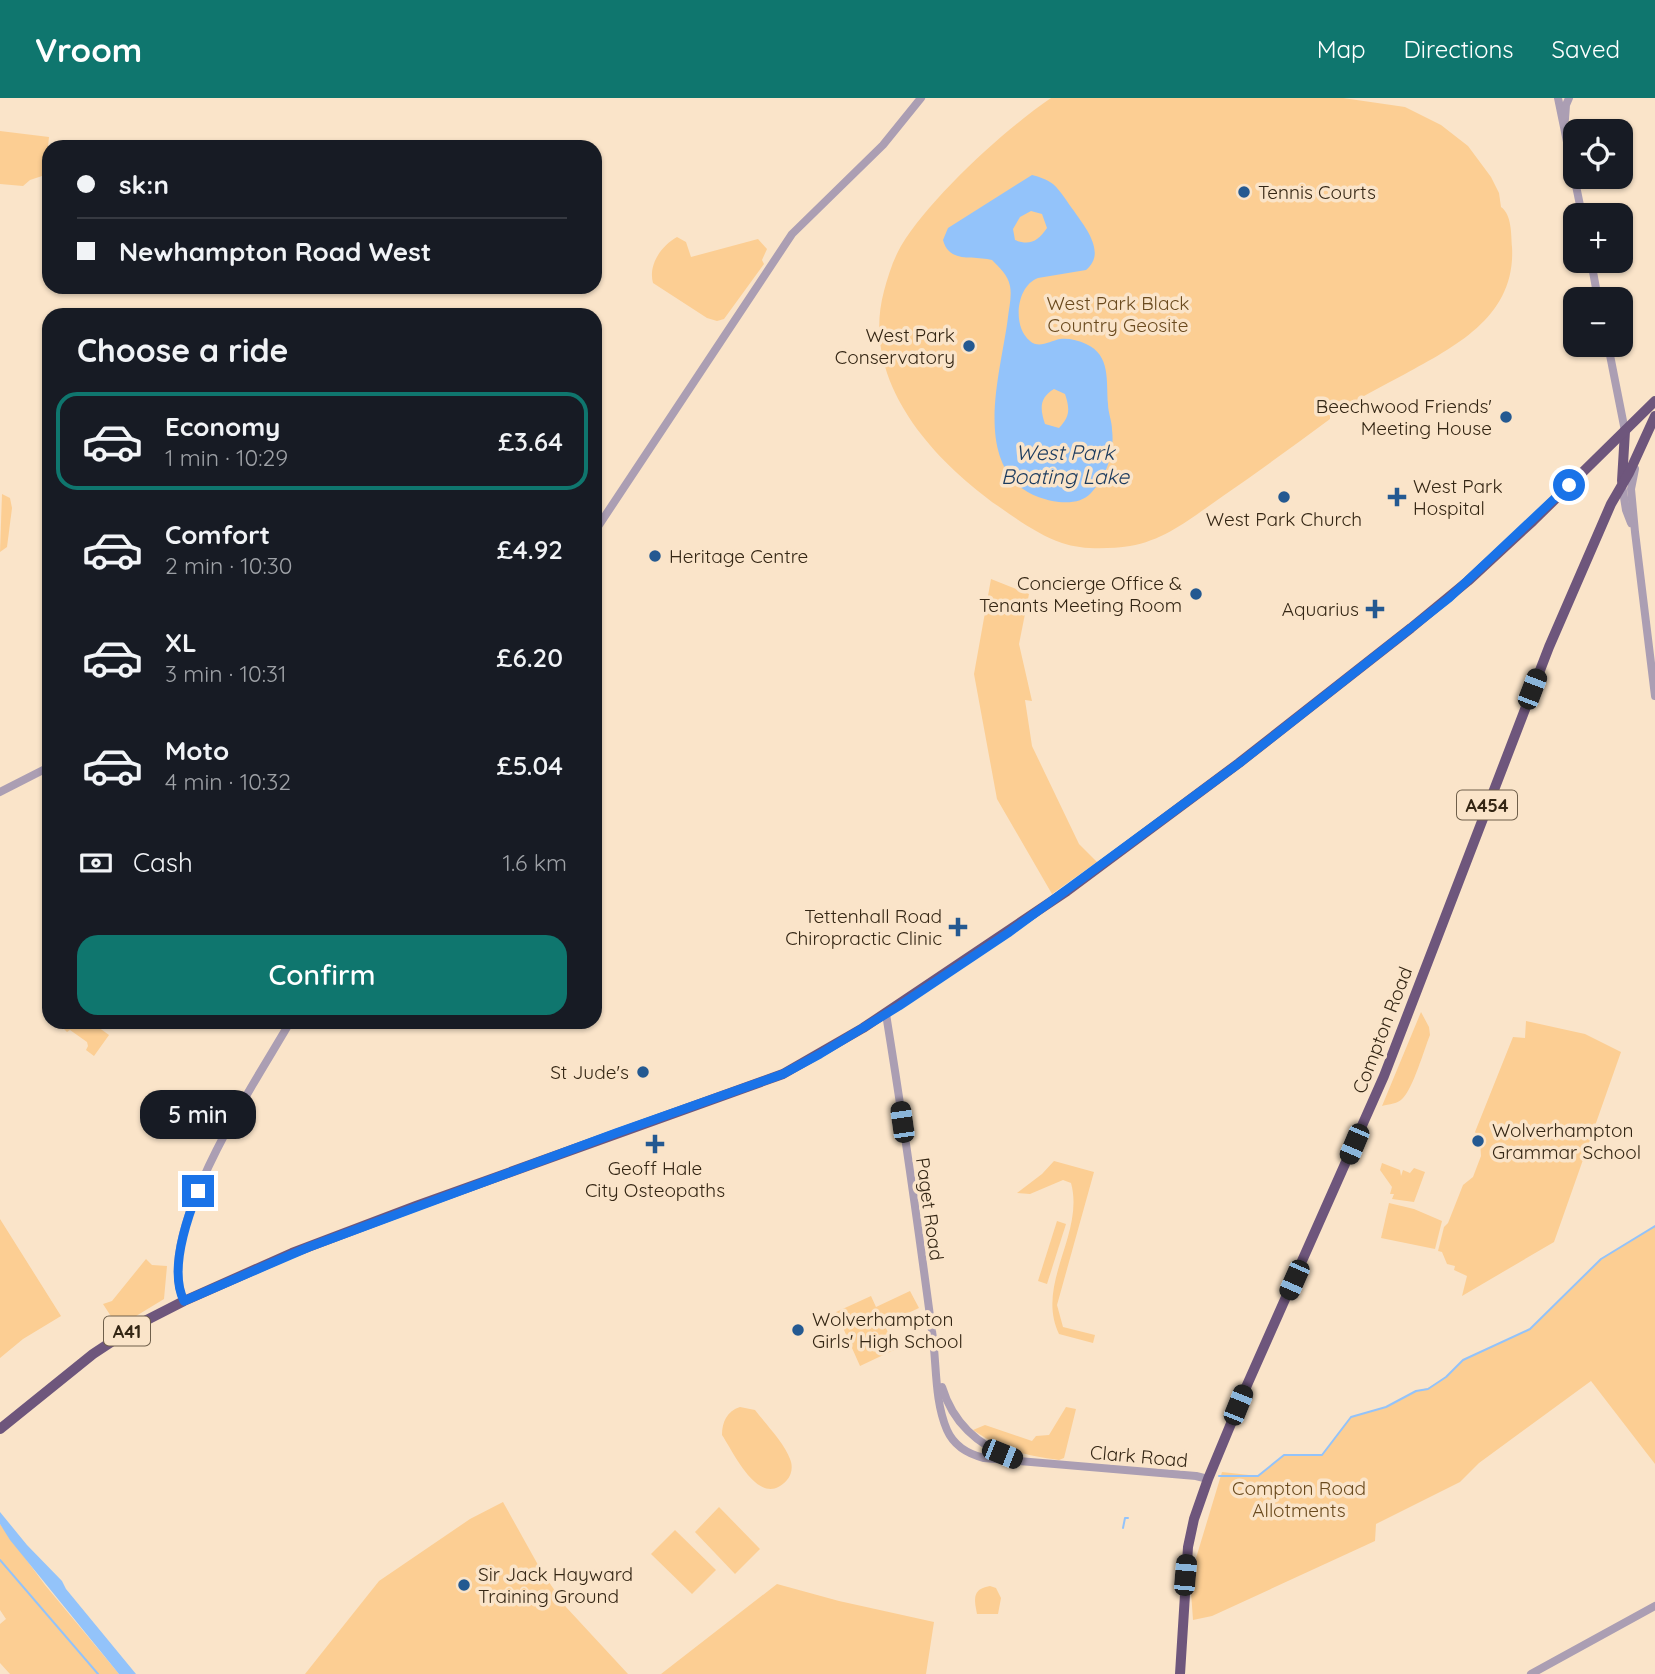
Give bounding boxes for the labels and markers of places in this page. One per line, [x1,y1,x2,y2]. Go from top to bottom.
place label: Tennis Courts [1258,180,1376,204]
marker: Tennis Courts [1236,184,1252,200]
place label: West Park Conservatory [835,323,955,369]
marker: West Park Conservatory [961,338,977,354]
place label: Beechwood Friends' Meeting House [1316,394,1492,440]
marker: Beechwood Friends' Meeting House [1498,409,1514,425]
place label: West Park Hospital [1413,474,1503,520]
marker: West Park Hospital [1387,487,1407,507]
marker: West Park Church [1276,489,1292,505]
place label: West Park Church [1206,507,1362,531]
place label: Heritage Centre [669,544,808,568]
marker: Heritage Centre [647,548,663,564]
place label: Concierge Office & Tenants Meeting Room [979,571,1182,617]
marker: Concierge Office & Tenants Meeting Room [1188,586,1204,602]
place label: Aquarius [1282,597,1359,621]
marker: Aquarius [1365,599,1385,619]
place label: Tettenhall Road Chiropractic Clinic [785,904,942,950]
marker: Tettenhall Road Chiropractic Clinic [948,917,968,937]
place label: St Jude's [550,1060,629,1084]
marker: St Jude's [635,1064,651,1080]
place label: Wolverhampton Grammar School [1492,1118,1641,1164]
marker: Wolverhampton Grammar School [1470,1133,1486,1149]
marker: Geoff Hale City Osteopaths [645,1134,665,1154]
place label: Geoff Hale City Osteopaths [585,1156,725,1202]
place label: Wolverhampton Girls' High School [812,1307,963,1353]
marker: Wolverhampton Girls' High School [790,1322,806,1338]
place label: Sir Jack Hayward Training Ground [478,1562,633,1608]
marker: Sir Jack Hayward Training Ground [456,1577,472,1593]

